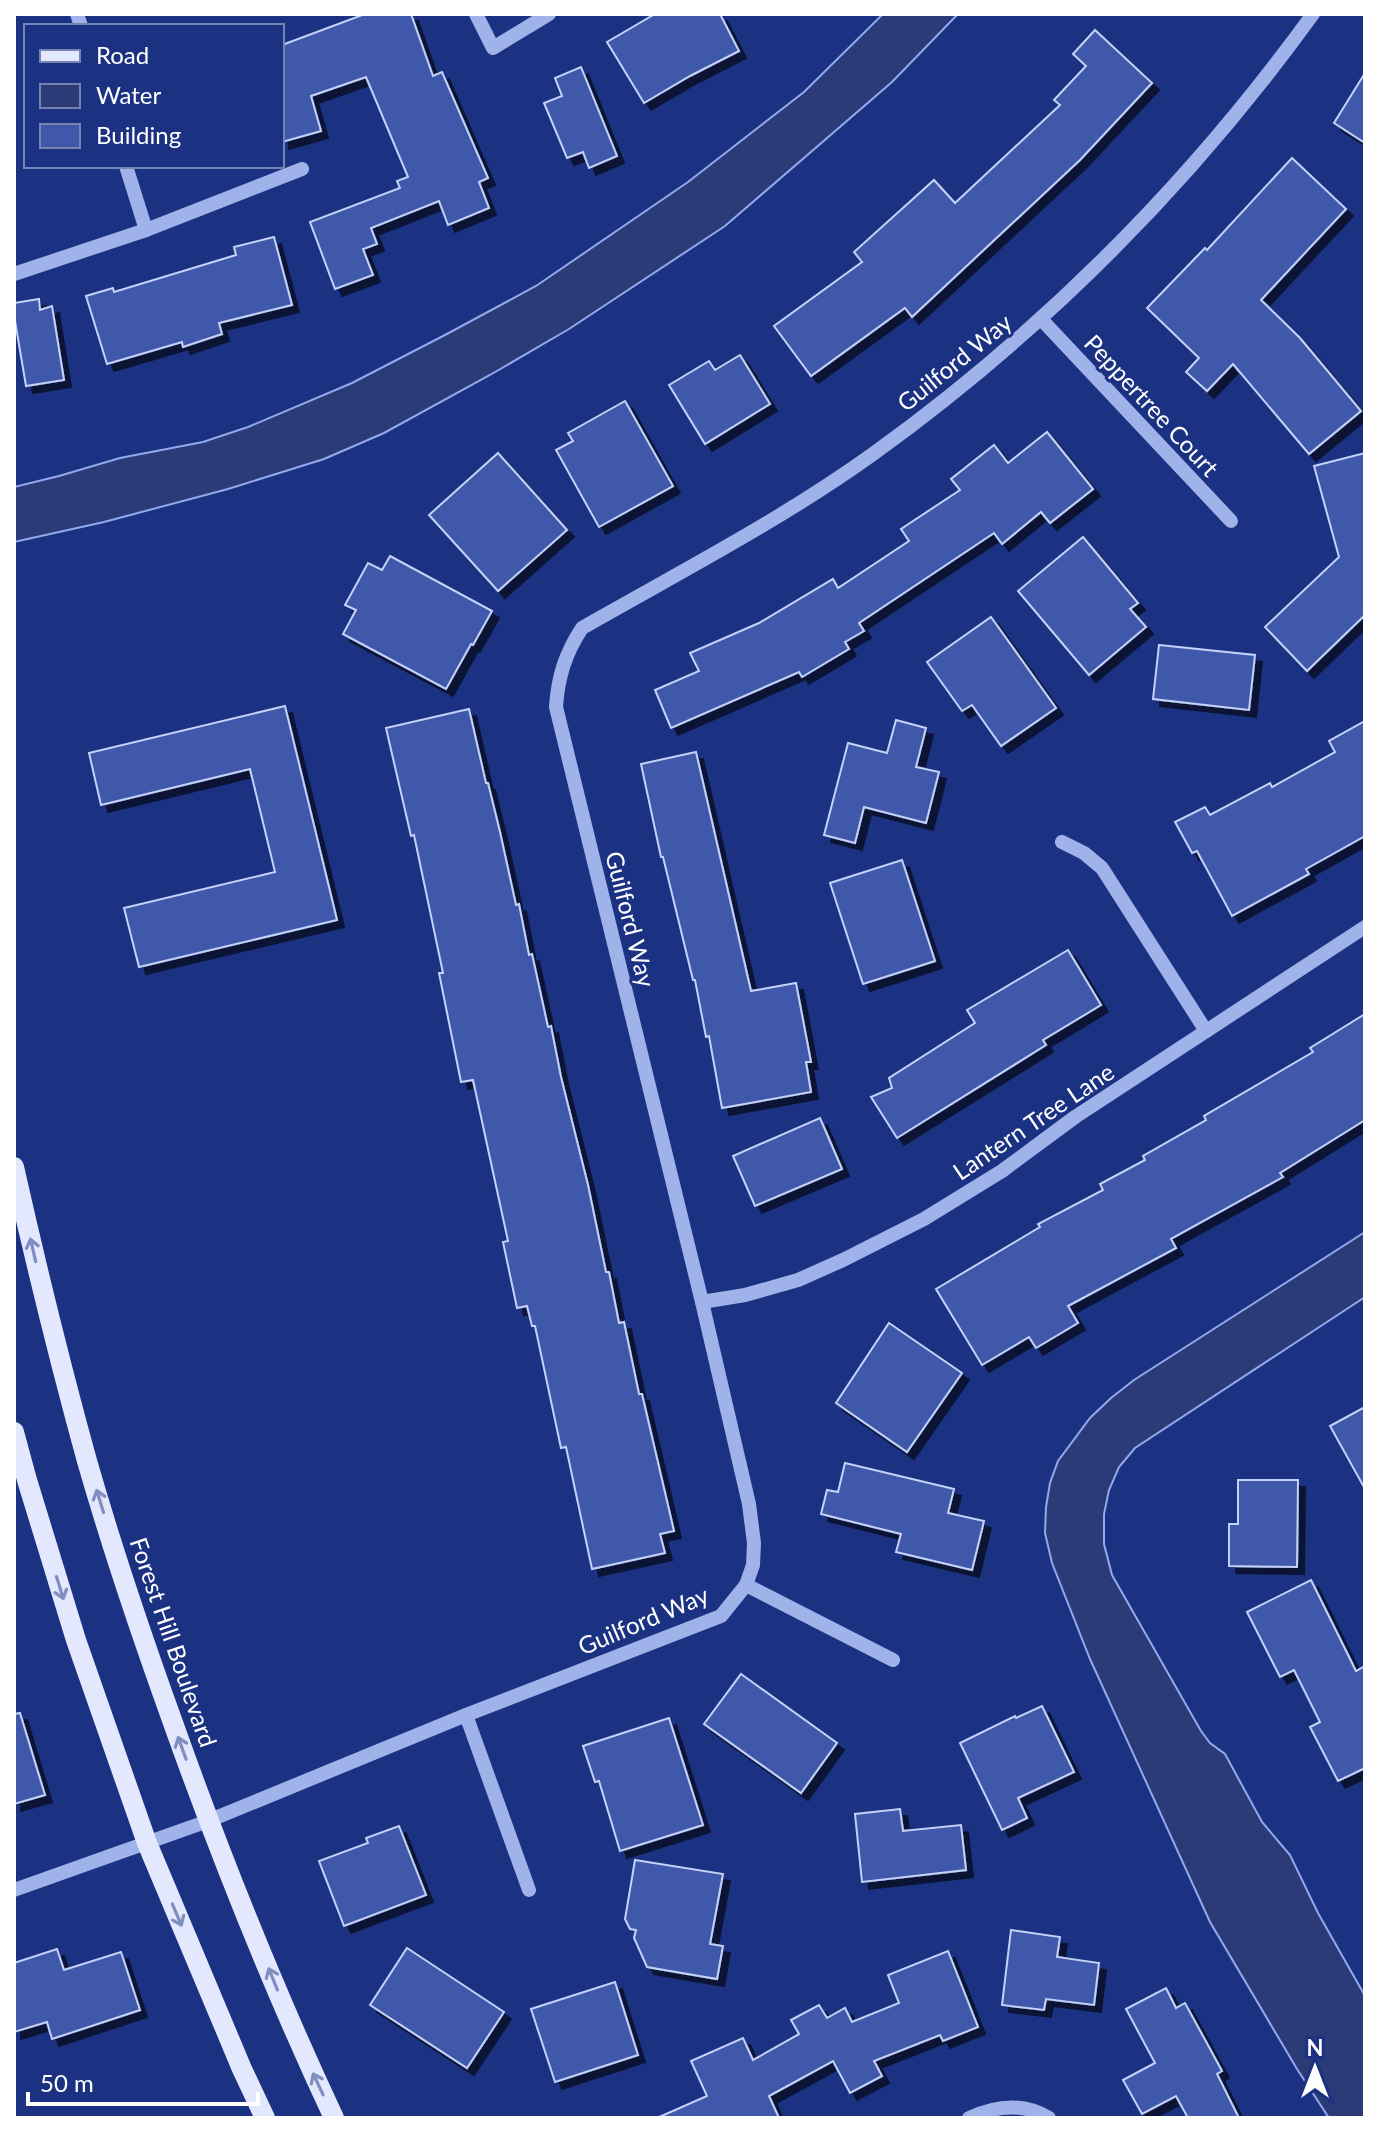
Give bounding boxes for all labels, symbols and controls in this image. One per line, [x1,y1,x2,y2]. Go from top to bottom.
legend [24,24,284,168]
text: Road [96,40,149,69]
text: Water [96,80,161,109]
text: Building [96,120,181,149]
street label: Guilford Way [891,307,1018,417]
street label: Peppertree Court [1079,328,1225,482]
street label: Guilford Way [600,848,662,990]
street label: Lantern Tree Lane [947,1056,1119,1186]
one-way arrow [25,1237,40,1263]
one-way arrow [91,1488,106,1513]
street label: Forest Hill Boulevard [125,1533,223,1751]
one-way arrow [53,1574,68,1600]
street label: Guilford Way [573,1579,713,1660]
one-way arrow [173,1735,188,1760]
one-way arrow [171,1902,185,1927]
one-way arrow [264,1967,279,1992]
north arrow [1275,2028,1355,2108]
text: N [1307,2034,1323,2061]
scale bar [28,2056,258,2106]
text: 50 m [40,2068,94,2097]
one-way arrow [310,2073,325,2097]

